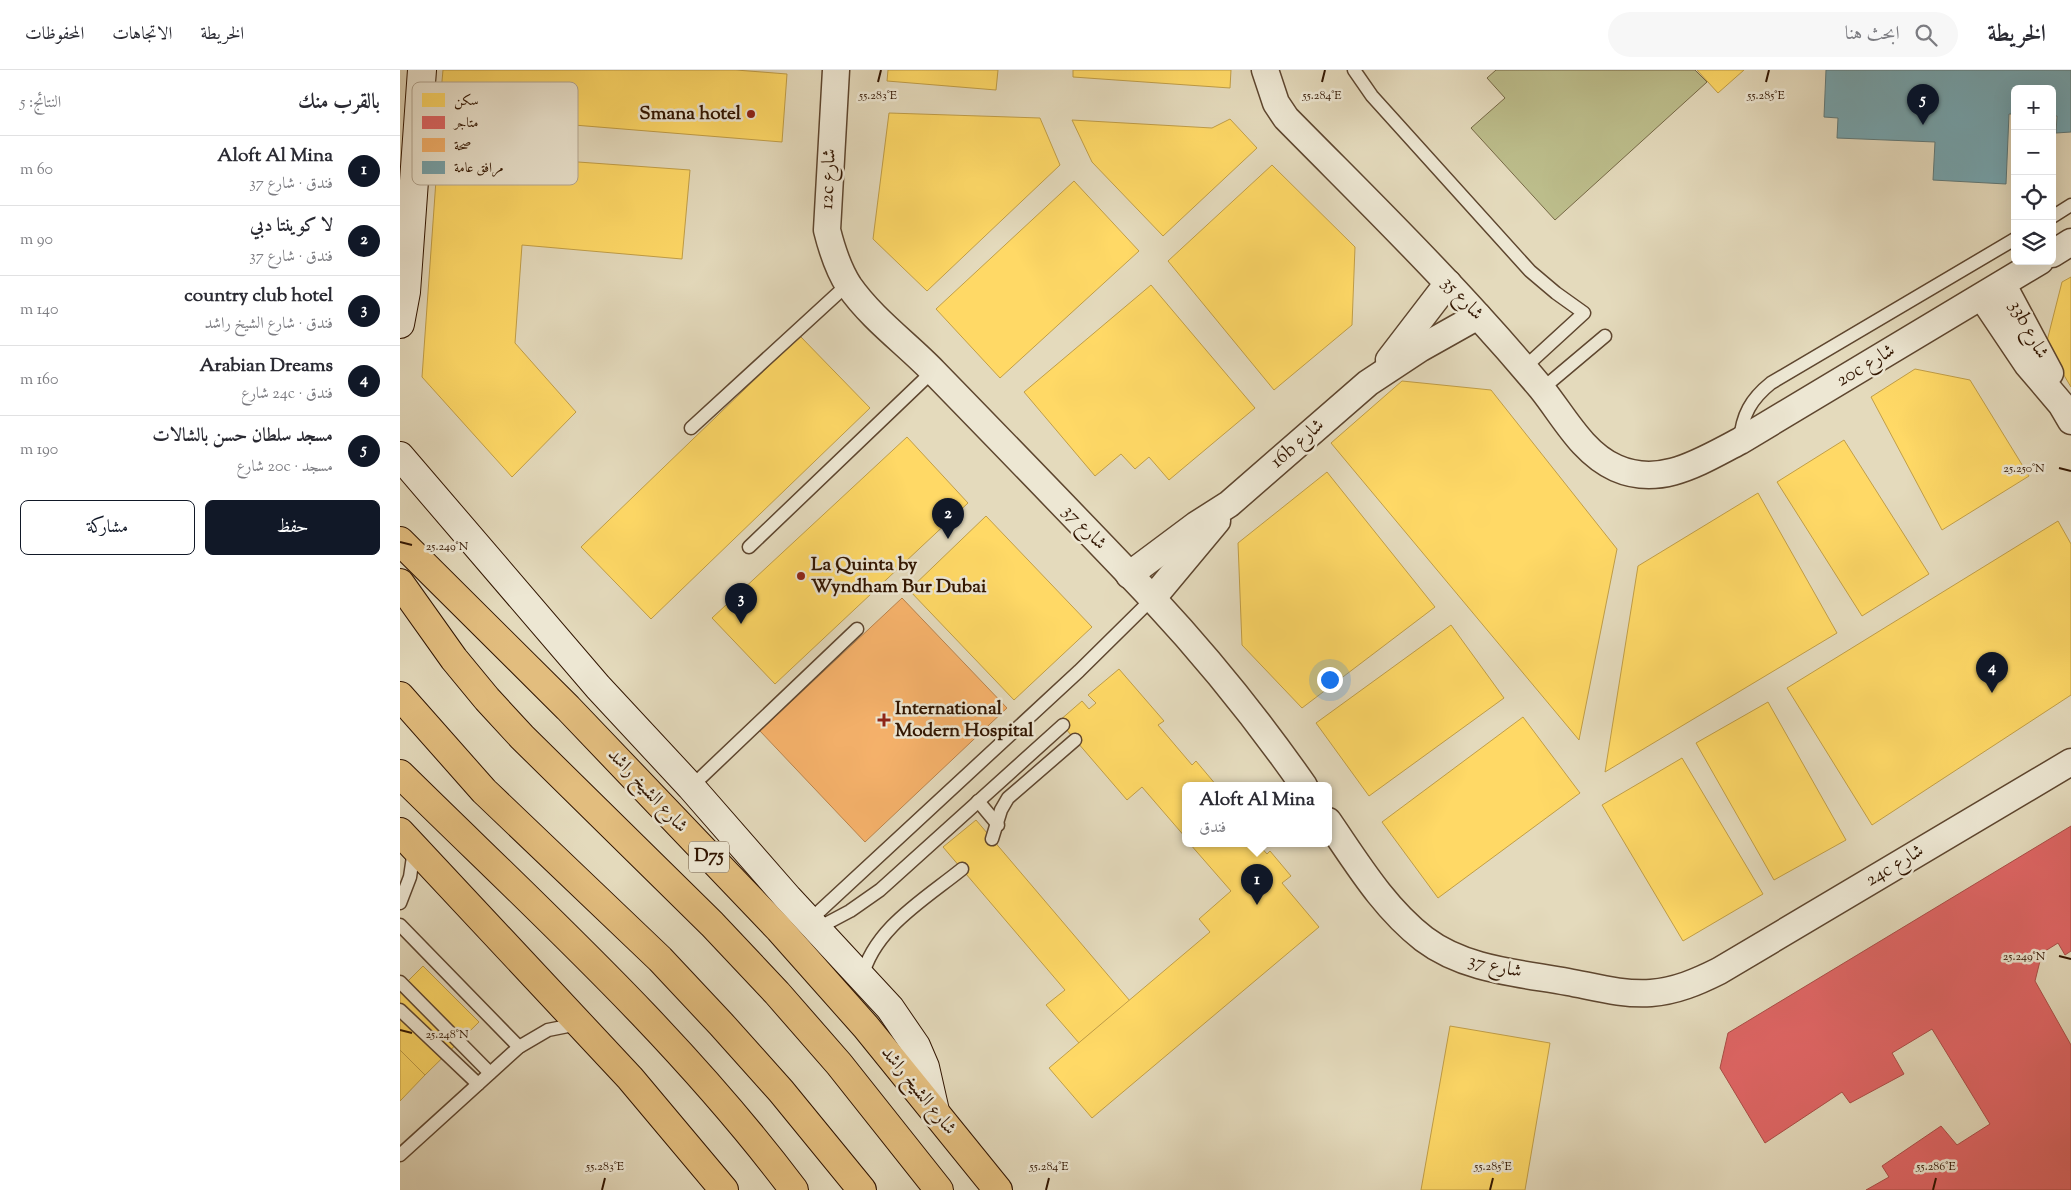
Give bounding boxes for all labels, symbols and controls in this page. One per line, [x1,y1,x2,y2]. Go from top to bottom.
search box [1608,12,1958,57]
text: الخريطة [1988,18,2046,52]
text: ابحث هنا [1845,21,1900,48]
icon: search [1912,21,1940,49]
text: المحفوظات [25,22,84,48]
text: الاتجاهات [112,22,172,48]
text: الخريطة [200,22,244,48]
legend [412,82,578,185]
pin: 5 [1907,84,1939,125]
map controls [2011,85,2056,265]
button: + [2011,85,2056,130]
text: 55.283°E [858,87,898,105]
text: 55.284°E [1301,87,1342,105]
text: 55.285°E [1746,87,1785,105]
text: بالقرب منك [298,88,380,118]
text: النتائج: 5 [20,92,61,115]
text: سكن [454,92,479,112]
place label: Smana hotel [639,101,742,128]
marker: Smana hotel [745,108,757,120]
text: متاجر [452,114,478,134]
button: − [2011,130,2056,175]
text: صحة [454,137,471,157]
text: Aloft Al Mina [217,143,333,170]
street label: 12c شارع [814,148,844,210]
text: 60 m [20,159,53,182]
text: 1 [361,159,367,182]
text: مرافق عامة [454,159,504,179]
text: فندق · شارع 37 [249,173,333,196]
button: locate [2011,175,2056,220]
text: لا كوينتا دبي [250,213,333,240]
button: layers [2011,220,2056,265]
text: 90 m [20,229,53,252]
text: 2 [360,229,368,252]
text: فندق · شارع 37 [249,246,333,269]
street label: شارع 35 [1435,271,1489,327]
text: country club hotel [184,283,333,310]
street label: 33b شارع [2001,296,2055,364]
text: 140 m [20,299,58,322]
text: 3 [361,299,367,322]
text: فندق · شارع الشيخ راشد [204,313,333,336]
street label: 20c شارع [1831,338,1901,394]
text: Arabian Dreams [199,353,333,380]
text: 160 m [20,369,59,392]
text: 4 [360,369,368,392]
text: فندق · 24c شارع [241,383,333,406]
street label: 16b شارع [1265,413,1331,475]
text: مسجد سلطان حسن بالشالات [152,423,333,450]
text: 190 m [20,439,58,462]
text: 5 [361,439,367,462]
text: مسجد · 20c شارع [236,456,333,479]
text: 25.250°N [2003,460,2045,478]
pin: 2 [932,498,964,539]
street label: شارع 37 [1055,499,1113,557]
button: مشاركة [20,500,195,555]
button: حفظ [205,500,380,555]
text: 25.249°N [426,538,469,556]
place label: La Quinta by Wyndham Bur Dubai [811,552,987,601]
marker: La Quinta by Wyndham Bur Dubai [795,570,807,582]
pin: 3 [725,583,757,624]
pin: 4 [1976,652,2008,693]
your location [1317,667,1343,693]
place label: International Modern Hospital [895,696,1034,745]
marker: International Modern Hospital [877,713,891,727]
street label: شارع الشيخ راشد [599,742,694,841]
popup [1182,782,1332,847]
text: Aloft Al Mina [1199,787,1315,814]
text: فندق [1199,817,1226,840]
street label: 24c شارع [1861,838,1929,894]
road number: D75 [689,842,729,872]
pin: 1 [1241,864,1273,905]
street label: شارع 37 [1466,948,1524,986]
text: 25.249°N [2003,948,2046,966]
text: 25.248°N [425,1026,469,1044]
street label: شارع الشيخ راشد [872,1041,962,1143]
text: 55.283°E [585,1158,625,1176]
text: 55.284°E [1028,1158,1069,1176]
text: 55.285°E [1473,1158,1512,1176]
text: 55.286°E [1915,1158,1956,1176]

